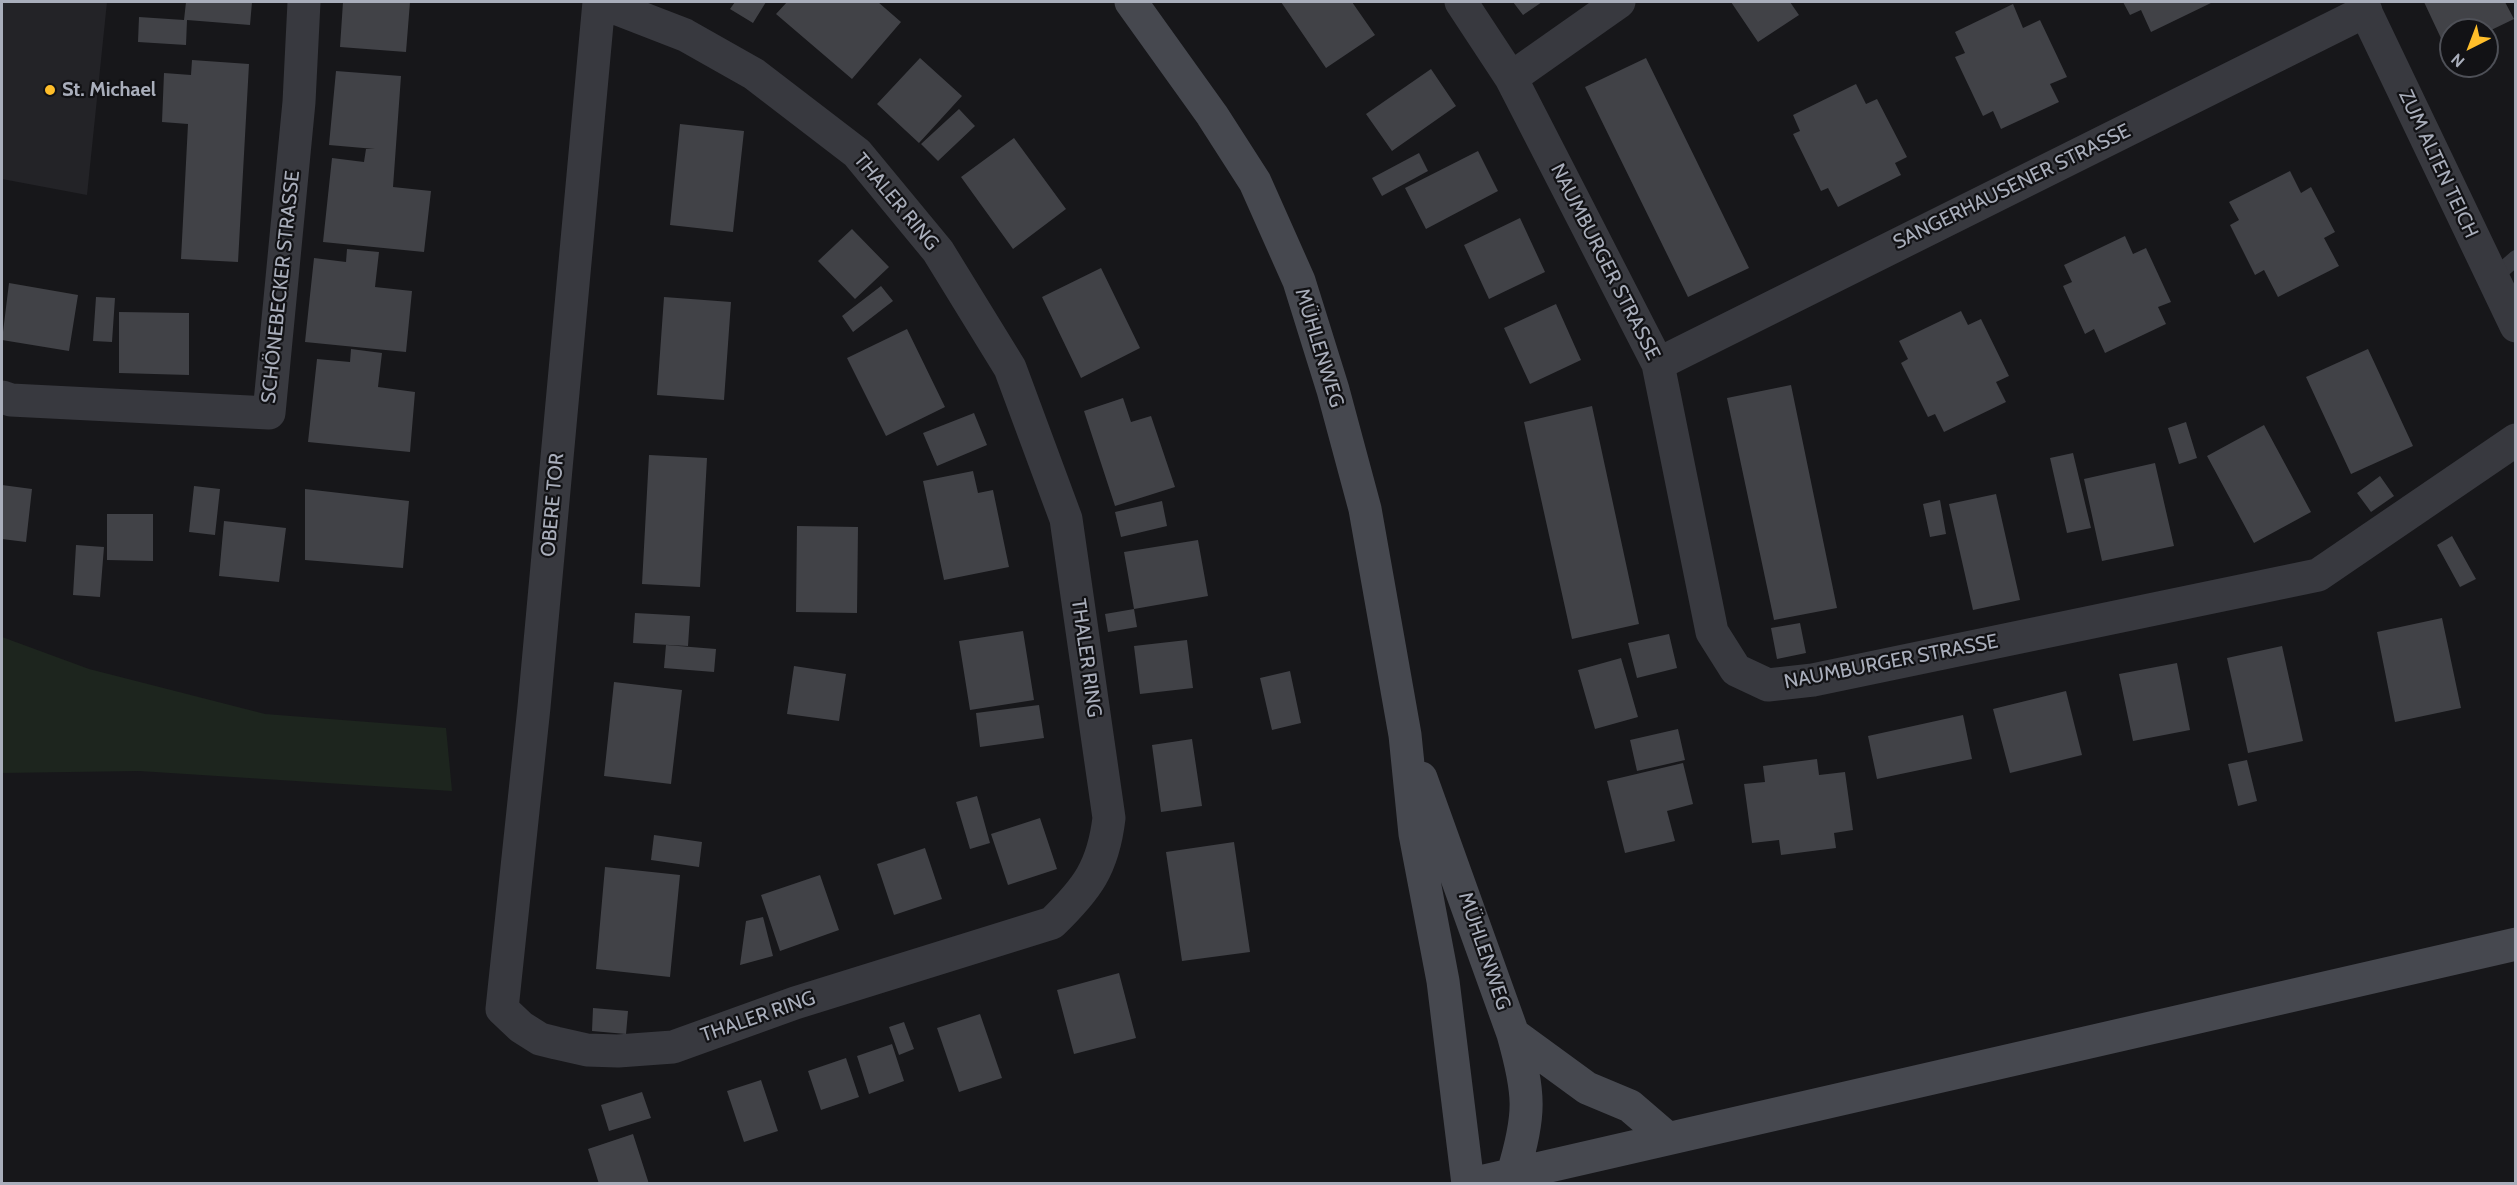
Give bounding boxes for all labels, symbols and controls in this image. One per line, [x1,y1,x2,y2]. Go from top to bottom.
north arrow [2439,18,2499,78]
text: N [2447,49,2469,71]
place label: St. Michael [62,78,156,102]
marker: St. Michael [43,83,57,97]
street label: ZUM ALTEN TEICH [2393,86,2483,242]
street label: SANGERHAUSENER STRASSE [1889,119,2135,255]
street label: THALER RING [848,149,944,255]
street label: NAUMBURGER STRASSE [1545,160,1665,364]
street label: SCHÖNEBECKER STRASSE [257,169,305,405]
street label: MÜHLENWEG [1290,286,1348,410]
street label: OBERE TOR [537,452,569,558]
street label: THALER RING [1066,597,1106,719]
street label: NAUMBURGER STRASSE [1782,629,2000,695]
street label: MÜHLENWEG [1453,889,1515,1013]
street label: THALER RING [698,986,818,1048]

